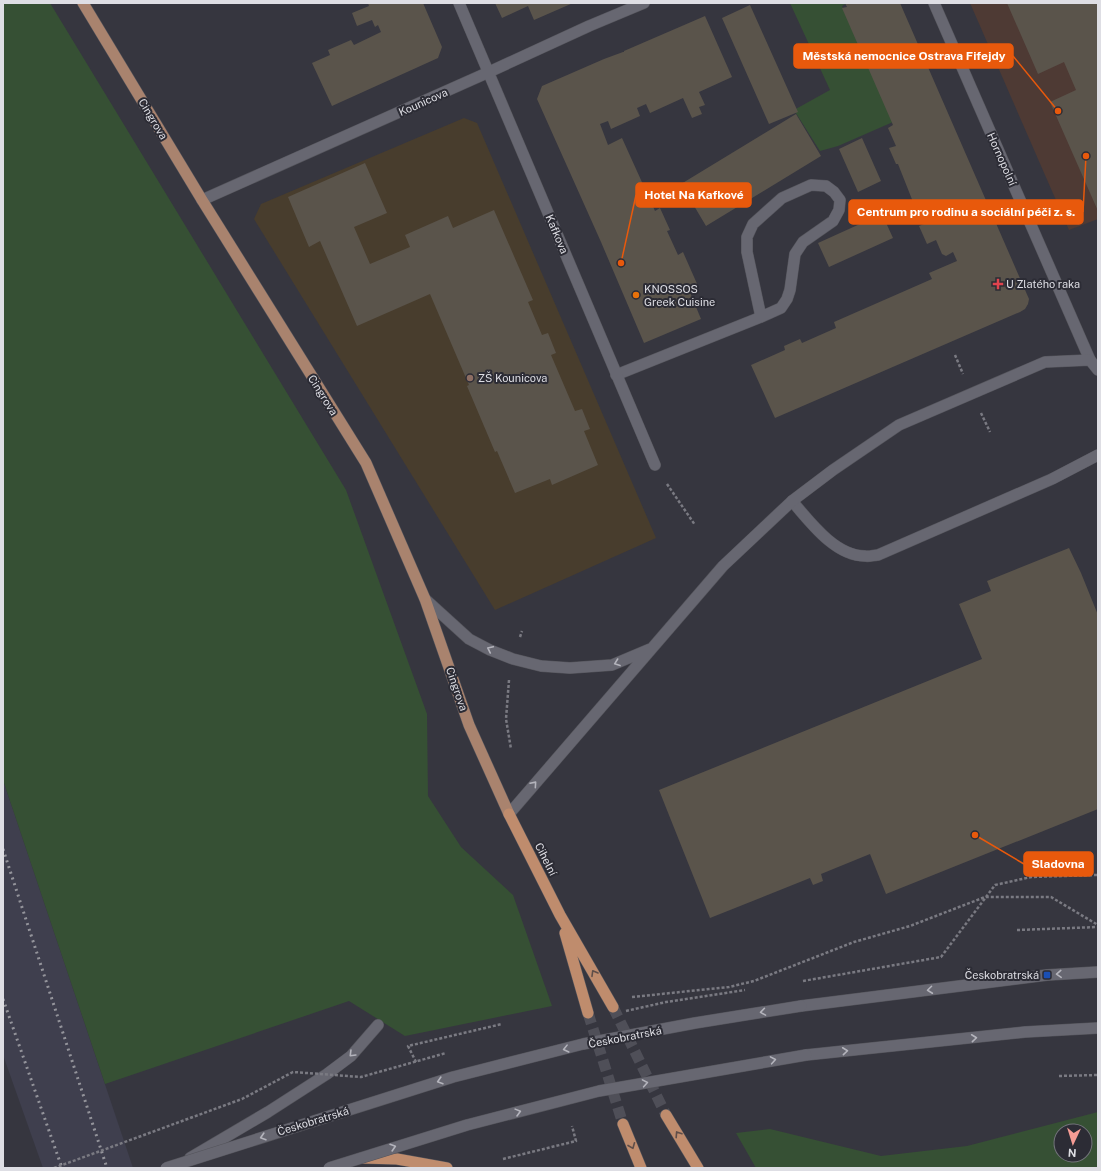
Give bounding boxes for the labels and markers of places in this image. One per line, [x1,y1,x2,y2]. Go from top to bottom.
callout: Městská nemocnice Ostrava Fifejdy [794,44,1013,68]
callout: Hotel Na Kafkové [636,183,751,207]
callout: Centrum pro rodinu a sociální péči z. s. [849,200,1083,224]
place label: U Zlatého raka [1006,278,1080,290]
marker: U Zlatého raka [993,279,1003,289]
place label: KNOSSOS Greek Cuisine [644,283,715,308]
marker: KNOSSOS Greek Cuisine [631,290,641,300]
place label: ZŠ Kounicova [478,371,547,384]
marker: ZŠ Kounicova [465,373,475,383]
callout: Sladovna [1024,852,1093,876]
place label: Českobratrská [965,968,1039,981]
marker: Českobratrská [1042,970,1052,980]

